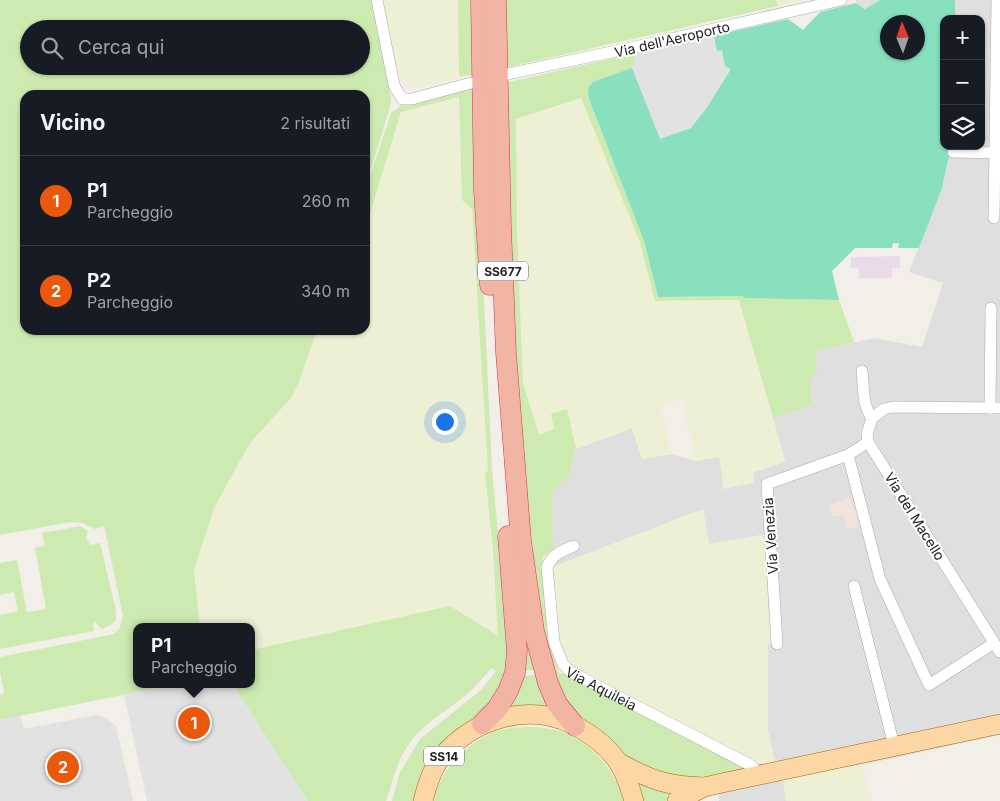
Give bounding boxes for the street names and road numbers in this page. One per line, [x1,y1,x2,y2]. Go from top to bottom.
street label: Via dell'Aeroporto [613,17,731,61]
road number: SS677 [478,262,528,280]
street label: Via del Macello [881,469,949,563]
street label: Via Venezia [759,497,781,575]
street label: Via Aquileia [563,662,640,713]
road number: SS14 [424,746,464,766]

